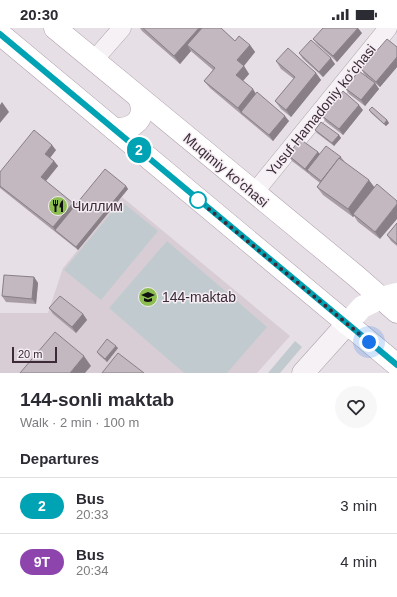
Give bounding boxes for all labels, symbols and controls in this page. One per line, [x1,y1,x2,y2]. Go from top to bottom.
text: 20:30 [20,6,58,23]
street label: Yusuf Hamadoniy koʻchasi [263,41,379,179]
street label: Muqimiy ko'chasi [180,130,272,210]
line badge: 2 [126,137,152,163]
text: 2 [135,142,143,158]
unlabelled marker [189,191,207,209]
restaurant icon: Чиллим [47,195,69,217]
place label: Чиллим [72,198,123,214]
school or university icon: 144-maktab [137,286,159,308]
place label: 144-maktab [162,289,236,305]
your location [359,332,379,352]
scale bar [12,345,57,364]
text: 20 m [18,348,42,360]
button: heart [335,386,377,428]
text: 144-sonli maktab [20,389,174,410]
text: Walk · 2 min · 100 m [20,415,139,430]
text: Departures [20,450,99,467]
text: Bus [76,490,104,507]
text: 3 min [340,497,377,514]
text: 2 [38,498,46,514]
text: 20:33 [76,507,109,522]
text: Bus [76,546,104,563]
text: 4 min [340,553,377,570]
text: 9Т [34,554,50,570]
text: 20:34 [76,563,109,578]

